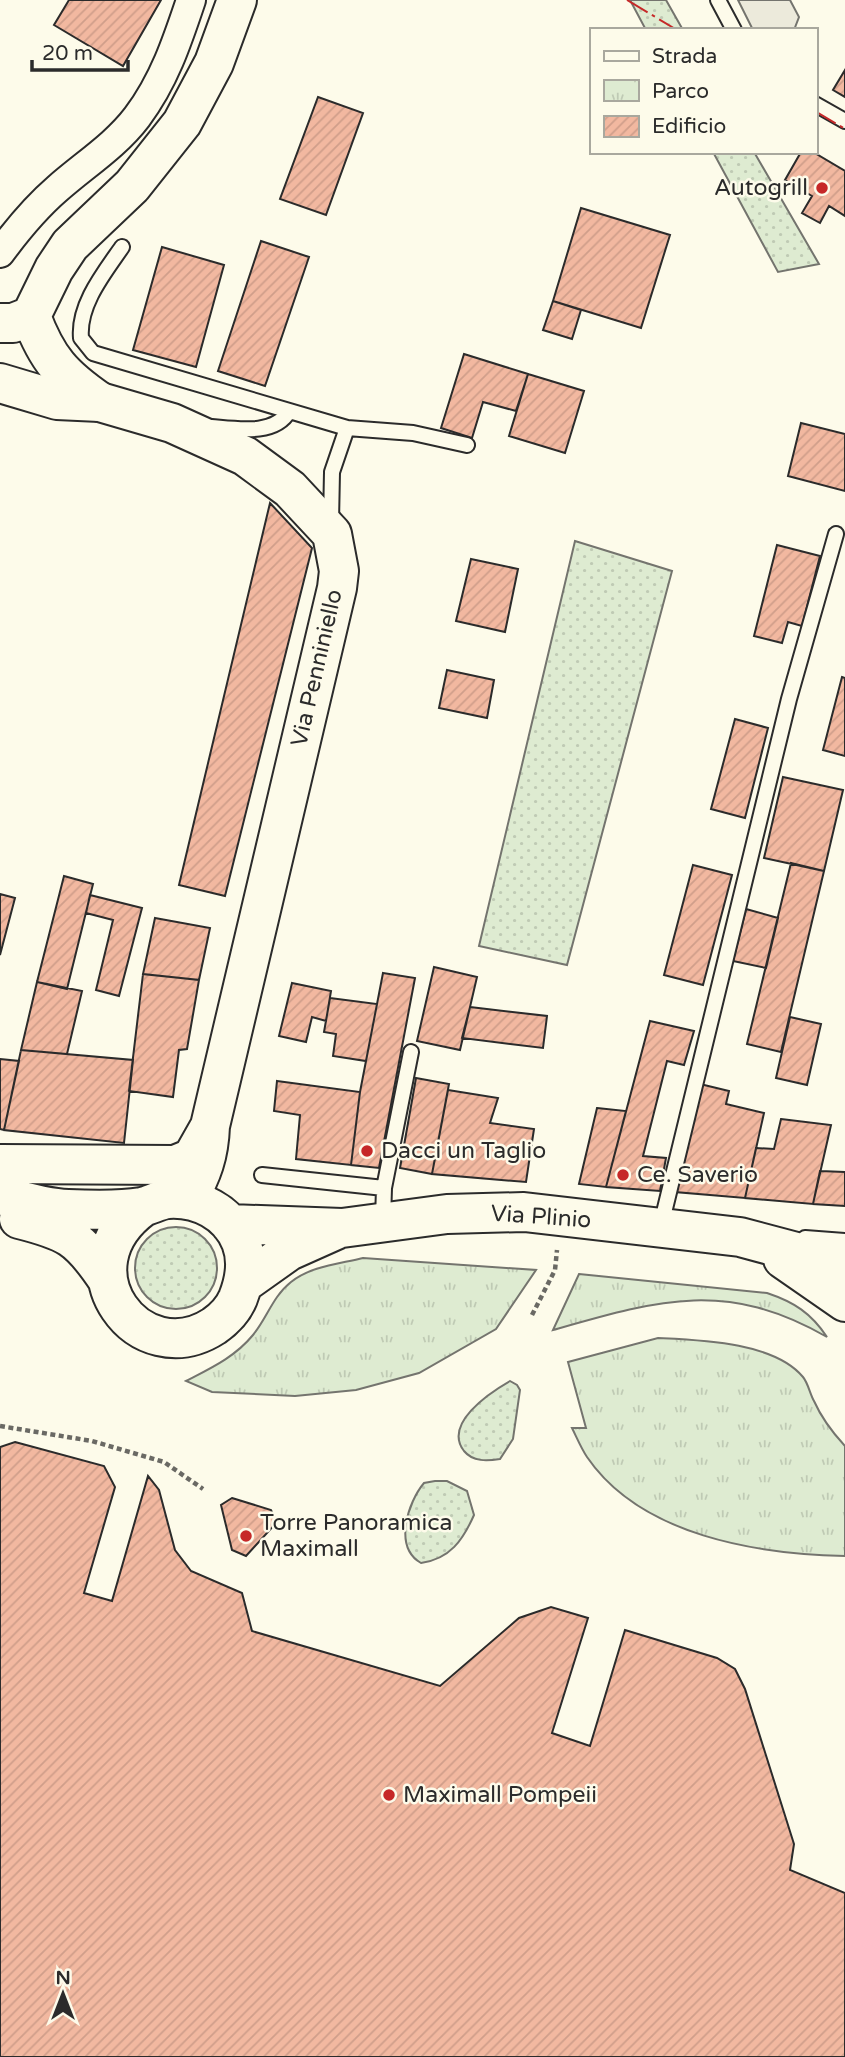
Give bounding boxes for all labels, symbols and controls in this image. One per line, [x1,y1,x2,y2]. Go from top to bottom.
scale bar [32,28,128,72]
legend [590,28,817,154]
text: 20 m [42,41,93,66]
text: Strada [652,44,717,69]
text: Parco [652,79,709,104]
text: Edificio [652,114,726,139]
place label: Autogrill [714,174,808,202]
marker: Autogrill [814,180,830,196]
street label: Via Penniniello [285,587,349,749]
place label: Dacci un Taglio [381,1137,546,1165]
marker: Dacci un Taglio [359,1143,375,1159]
place label: Ce. Saverio [637,1161,758,1189]
marker: Ce. Saverio [615,1167,631,1183]
street label: Via Plinio [490,1200,592,1234]
place label: Torre Panoramica Maximall [260,1509,452,1563]
marker: Torre Panoramica Maximall [238,1528,254,1544]
place label: Maximall Pompeii [403,1781,597,1809]
marker: Maximall Pompeii [381,1787,397,1803]
north arrow [28,1959,98,2029]
text: N [55,1967,71,1989]

